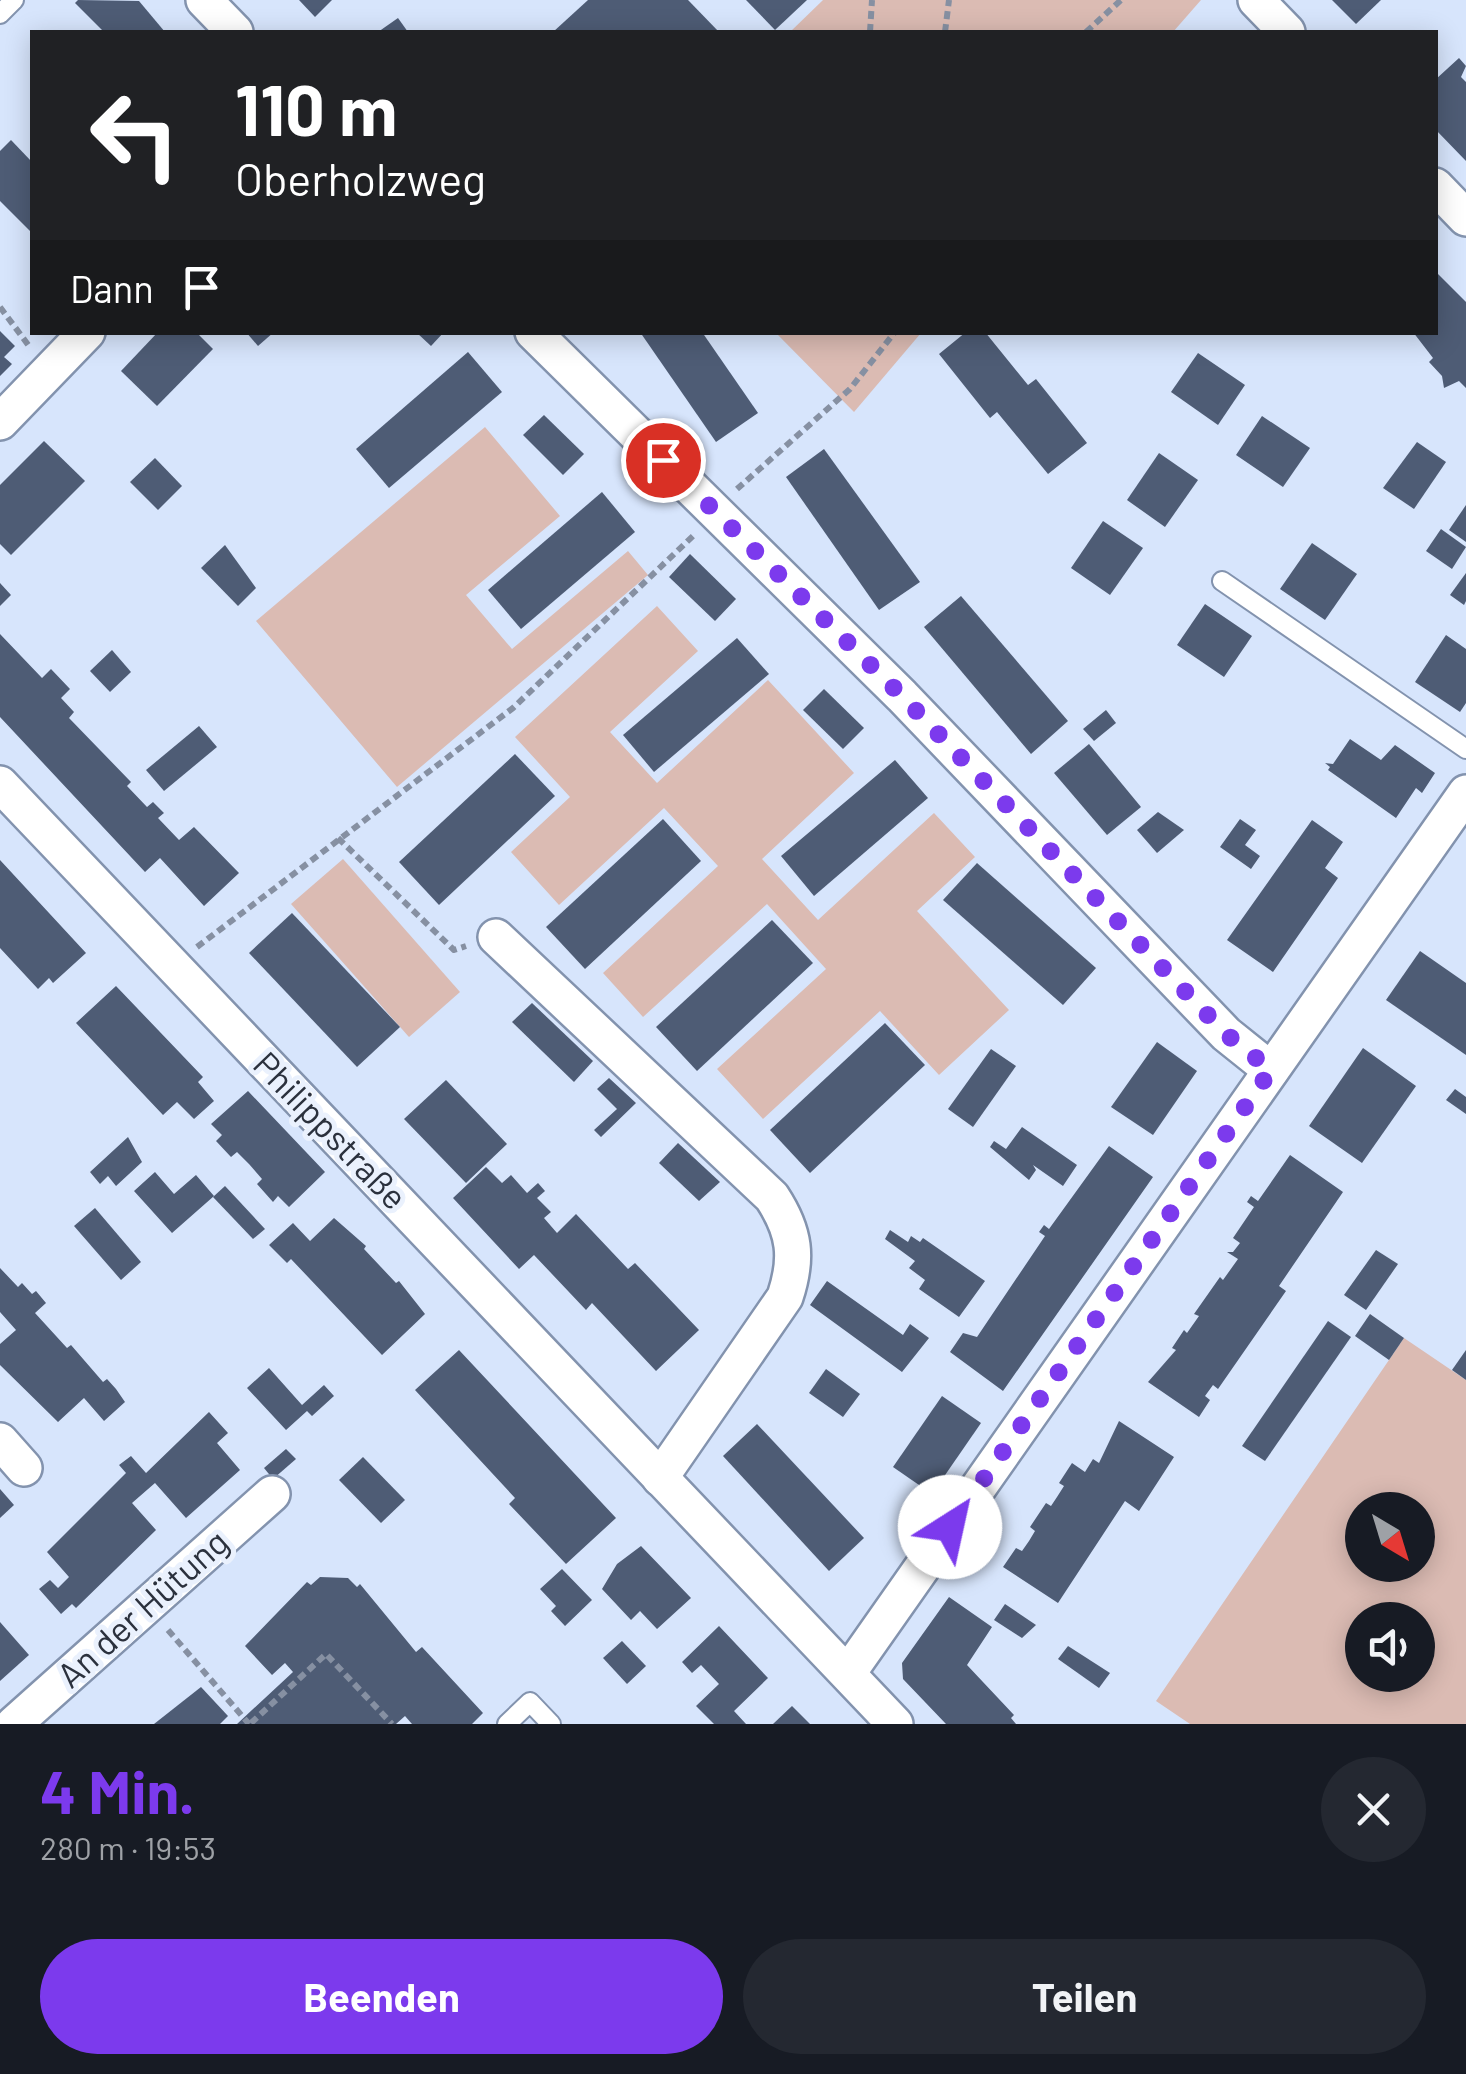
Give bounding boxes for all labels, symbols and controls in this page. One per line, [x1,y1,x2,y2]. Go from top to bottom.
text: 110 m [235,66,397,150]
icon: left [70,70,200,200]
text: Oberholzweg [235,151,486,205]
icon: arrive [174,260,229,315]
text: Dann [70,265,154,311]
pin [621,418,706,503]
icon: arrive [636,433,691,488]
street label: Philippstraße [246,1042,417,1217]
position arrow [898,1475,1002,1579]
north arrow [1345,1492,1435,1582]
map controls [1345,1492,1435,1692]
street label: An der Hütung [48,1520,236,1695]
button: sound [1345,1602,1435,1692]
text: 4 Min. [40,1754,195,1826]
button: close [1321,1757,1426,1862]
text: 280 m · 19:53 [40,1828,216,1866]
button: Beenden [40,1939,723,2054]
button: Teilen [743,1939,1426,2054]

